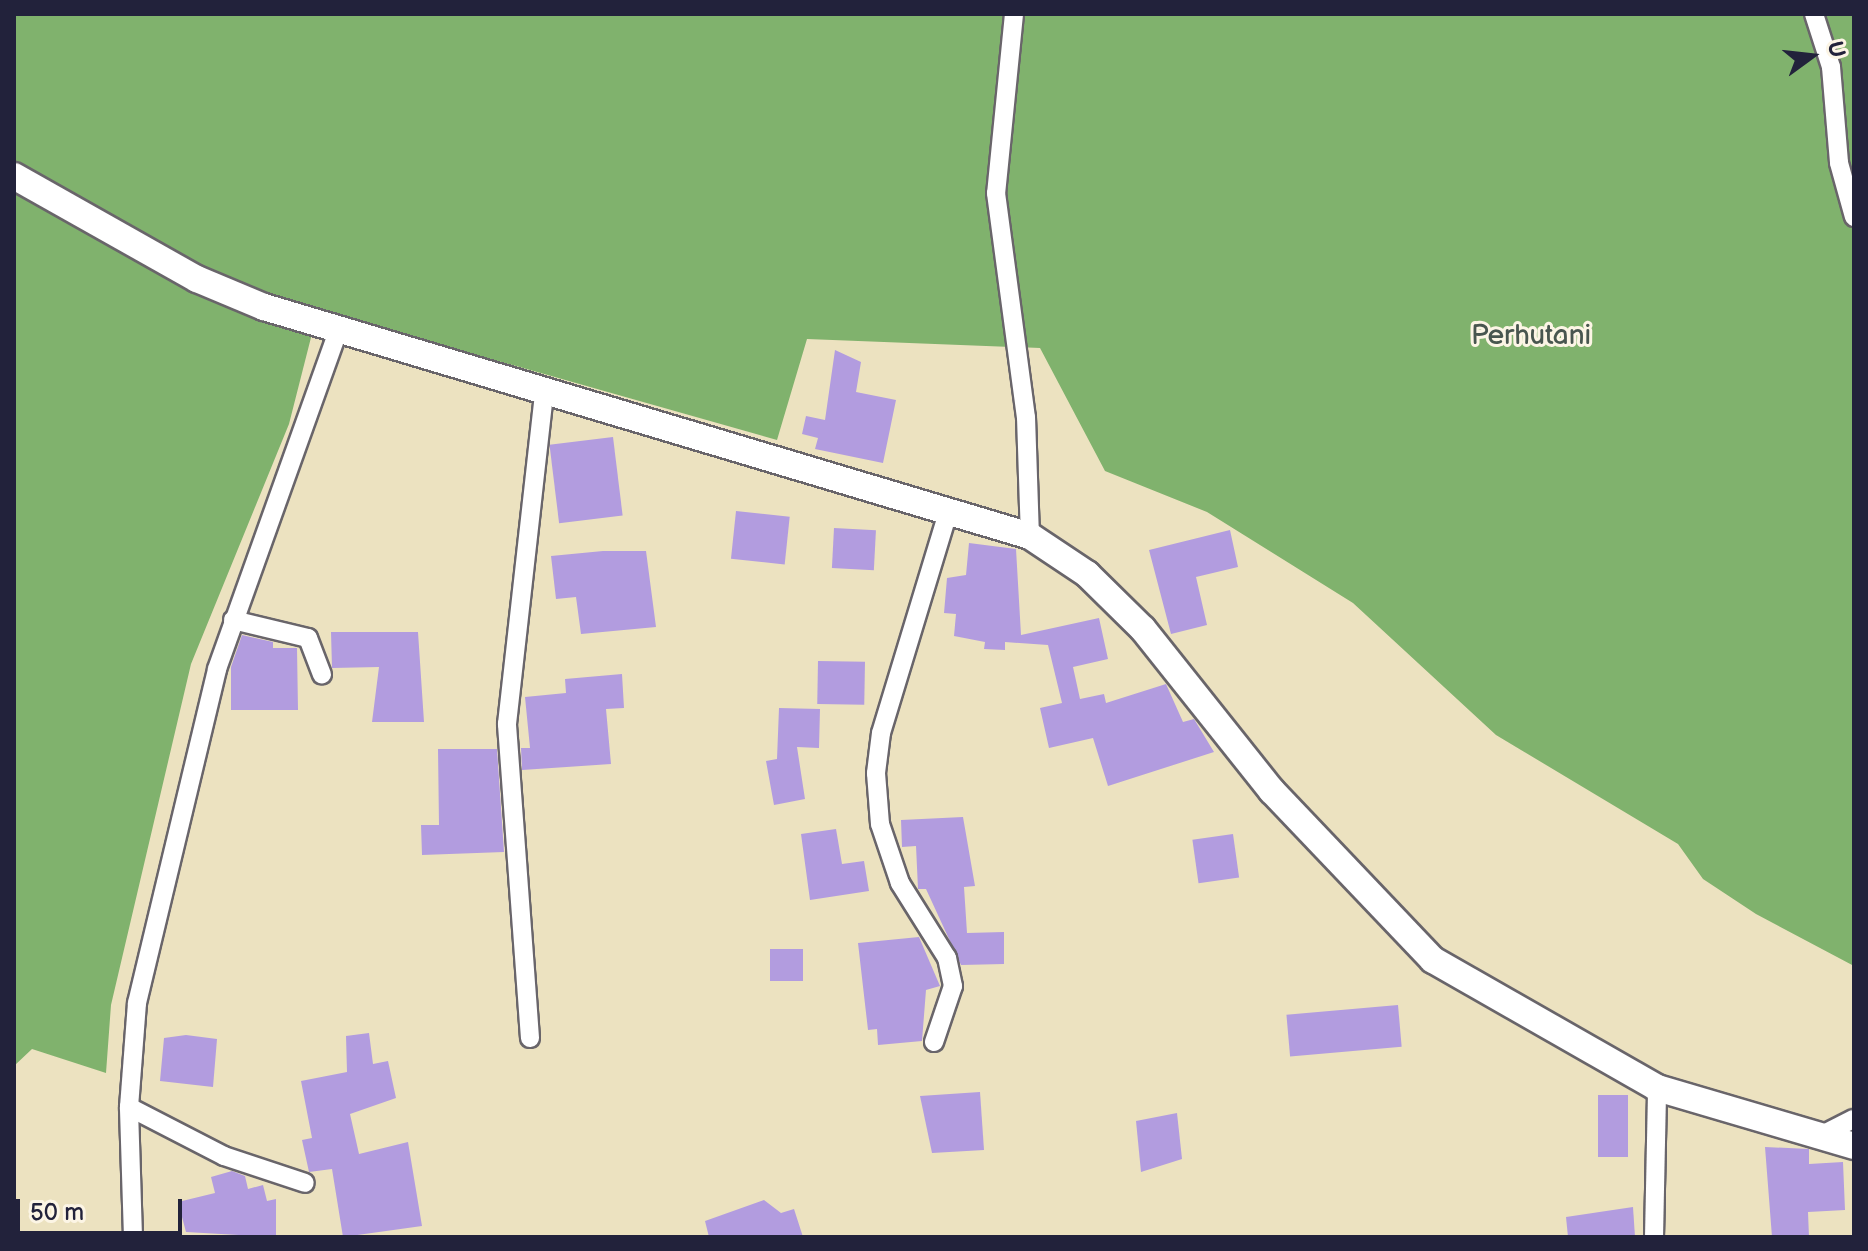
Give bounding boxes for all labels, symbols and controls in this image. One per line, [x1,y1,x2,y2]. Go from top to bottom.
north arrow [1772,16,1852,96]
text: U [1821,39,1851,61]
park label: Perhutani [1471,319,1591,353]
scale bar [20,1183,186,1233]
text: 50 m [30,1198,84,1227]

